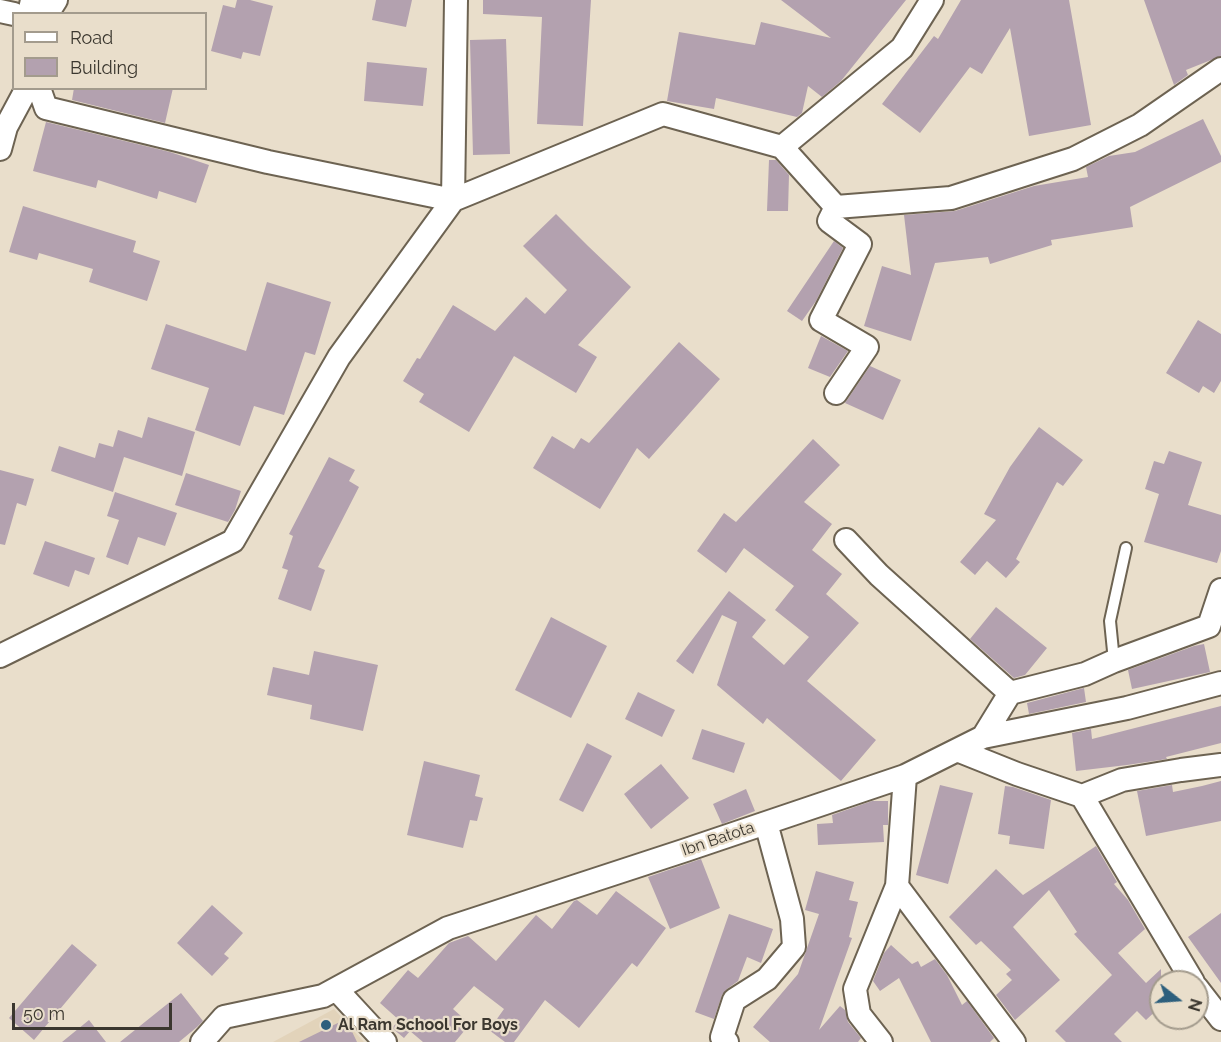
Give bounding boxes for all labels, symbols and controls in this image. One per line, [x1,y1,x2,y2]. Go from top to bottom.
legend [12,12,207,90]
text: Road [70,27,113,48]
text: Building [70,57,138,78]
street label: Ibn Batota [679,818,757,860]
north arrow [1149,970,1209,1030]
scale bar [15,991,176,1029]
text: N [1184,996,1206,1013]
text: 50 m [23,1003,65,1024]
place label: Al Ram School For Boys [338,1015,518,1035]
marker: Al Ram School For Boys [319,1018,333,1032]

